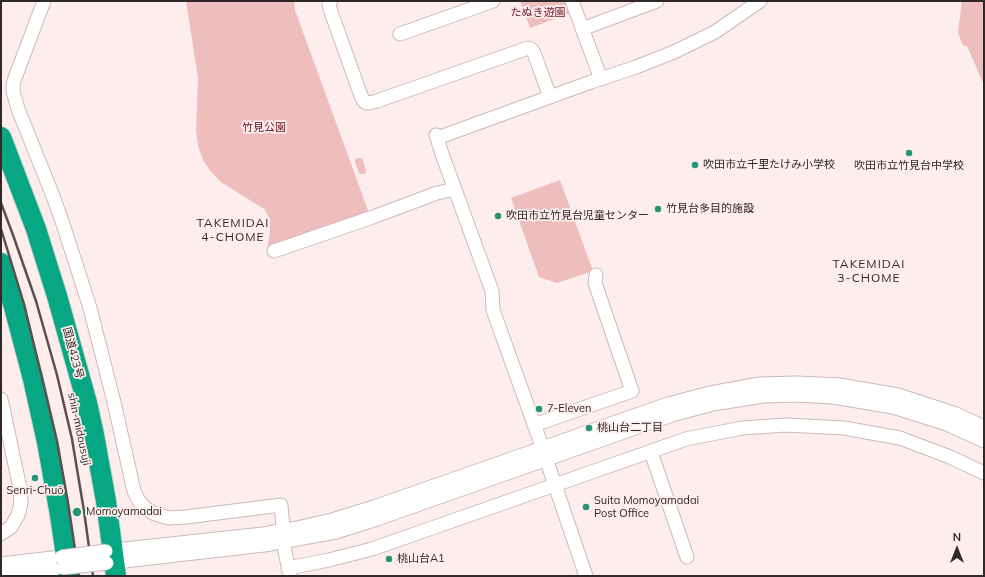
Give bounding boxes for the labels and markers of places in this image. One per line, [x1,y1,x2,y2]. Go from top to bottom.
marker: 吹田市立竹見台中学校 [904,148,914,158]
place label: 吹田市立千里たけみ小学校 [703,158,835,172]
place label: 吹田市立竹見台中学校 [854,159,964,173]
marker: 吹田市立千里たけみ小学校 [690,160,700,170]
place label: 竹見台多目的施設 [666,202,754,216]
marker: 竹見台多目的施設 [653,204,663,214]
place label: 吹田市立竹見台児童センター [506,209,649,223]
marker: 吹田市立竹見台児童センター [493,211,503,221]
place label: 7-Eleven [547,402,591,416]
marker: 7-Eleven [534,404,544,414]
place label: 桃山台二丁目 [597,421,663,435]
marker: 桃山台二丁目 [584,423,594,433]
marker: Senri-Chuō [30,473,40,483]
place label: Senri-Chuō [6,484,64,498]
place label: Suita Momoyamadai Post Office [594,494,699,520]
marker: Suita Momoyamadai Post Office [581,502,591,512]
place label: Momoyamadai [86,505,162,519]
marker: Momoyamadai [71,506,83,518]
place label: 桃山台A1 [397,552,445,566]
marker: 桃山台A1 [384,554,394,564]

